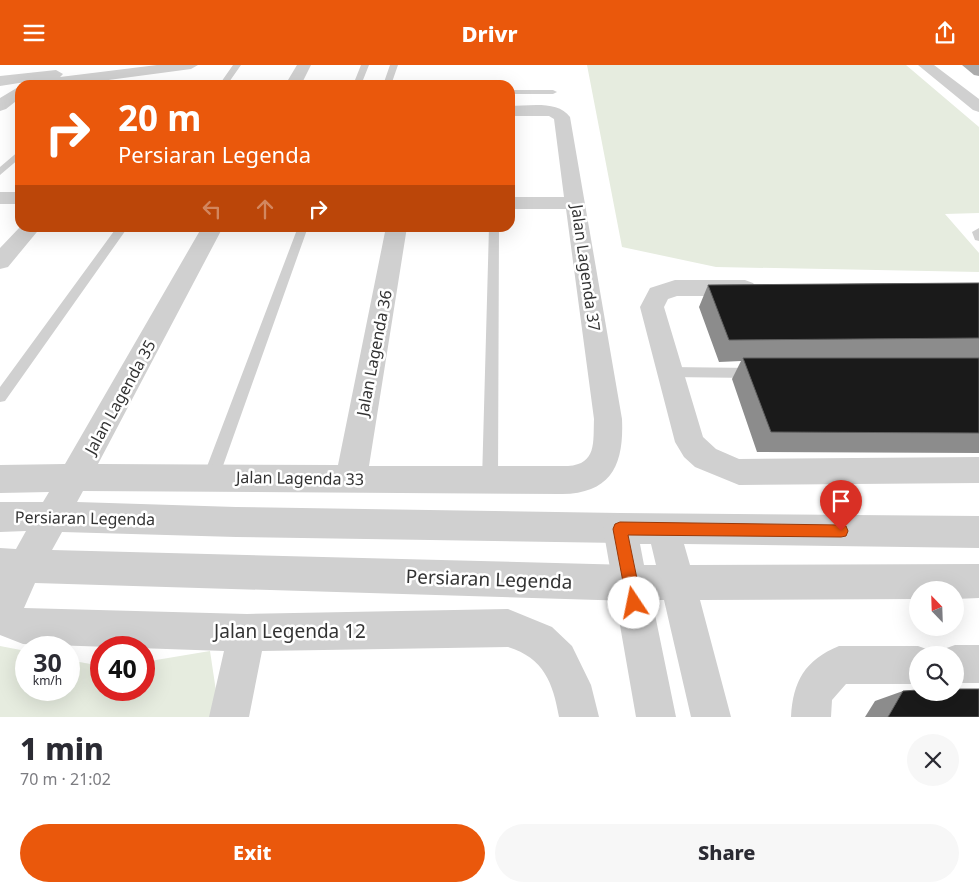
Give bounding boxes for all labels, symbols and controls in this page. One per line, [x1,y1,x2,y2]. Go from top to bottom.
text: Drivr [461,18,518,48]
icon: menu [20,19,48,47]
icon: share [931,19,959,47]
text: 20 m [118,94,201,141]
icon: right [35,100,100,165]
text: Persiaran Legenda [118,139,311,169]
icon: left [198,195,226,223]
icon: ahead [251,195,279,223]
icon: right [304,195,332,223]
street label: Jalan Lagenda 37 [566,201,606,333]
street label: Jalan Lagenda 36 [351,288,397,420]
street label: Jalan Lagenda 35 [78,336,161,460]
street label: Jalan Lagenda 33 [234,466,364,490]
pin [820,480,862,531]
icon: arrive [827,487,855,515]
street label: Persiaran Legenda [15,506,155,530]
street label: Persiaran Legenda [405,563,573,595]
position arrow [607,576,659,628]
north arrow [909,581,964,636]
map controls [909,581,964,701]
street label: Jalan Legenda 12 [212,618,366,644]
speed limit sign: 40 [90,636,155,701]
text: 30 [33,645,62,679]
button: search [909,646,964,701]
text: km/h [33,672,62,689]
text: 1 min [20,728,104,769]
button: close [907,734,959,786]
text: 70 m · 21:02 [20,768,111,790]
button: Exit [20,824,485,882]
button: Share [495,824,959,882]

